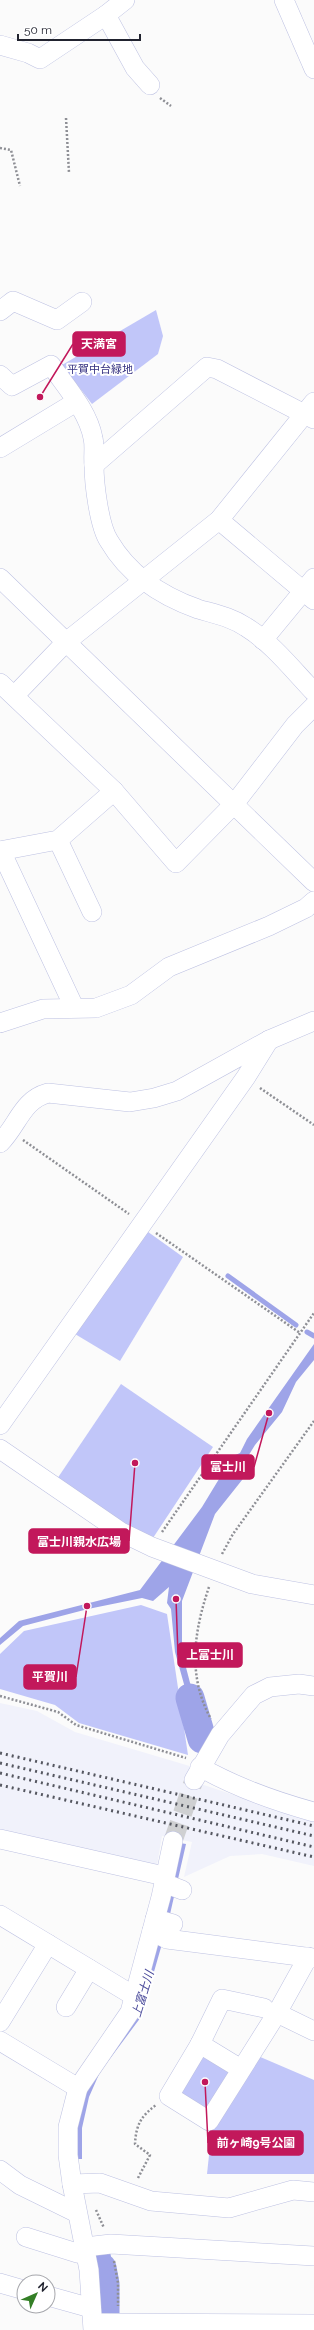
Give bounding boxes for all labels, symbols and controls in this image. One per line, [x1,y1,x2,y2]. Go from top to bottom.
scale bar [18,16,140,42]
text: 50 m [24,23,52,37]
callout: 天満宮 [73,332,125,356]
text: 天満宮 [81,337,117,351]
park label: 平賀中台緑地 [67,363,133,376]
callout: 富士川 [202,1455,254,1479]
text: 富士川 [210,1460,246,1474]
callout: 富士川親水広場 [29,1529,129,1553]
text: 富士川親水広場 [37,1535,121,1549]
callout: 上富士川 [178,1643,242,1667]
text: 上富士川 [186,1648,234,1662]
callout: 平賀川 [24,1665,76,1689]
text: 平賀川 [32,1670,68,1684]
water label: 上富士川 [129,1967,157,2019]
callout: 前ヶ崎9号公園 [208,2131,303,2155]
text: 前ヶ崎9号公園 [216,2136,296,2150]
north arrow [16,2274,56,2314]
text: N [35,2280,50,2295]

